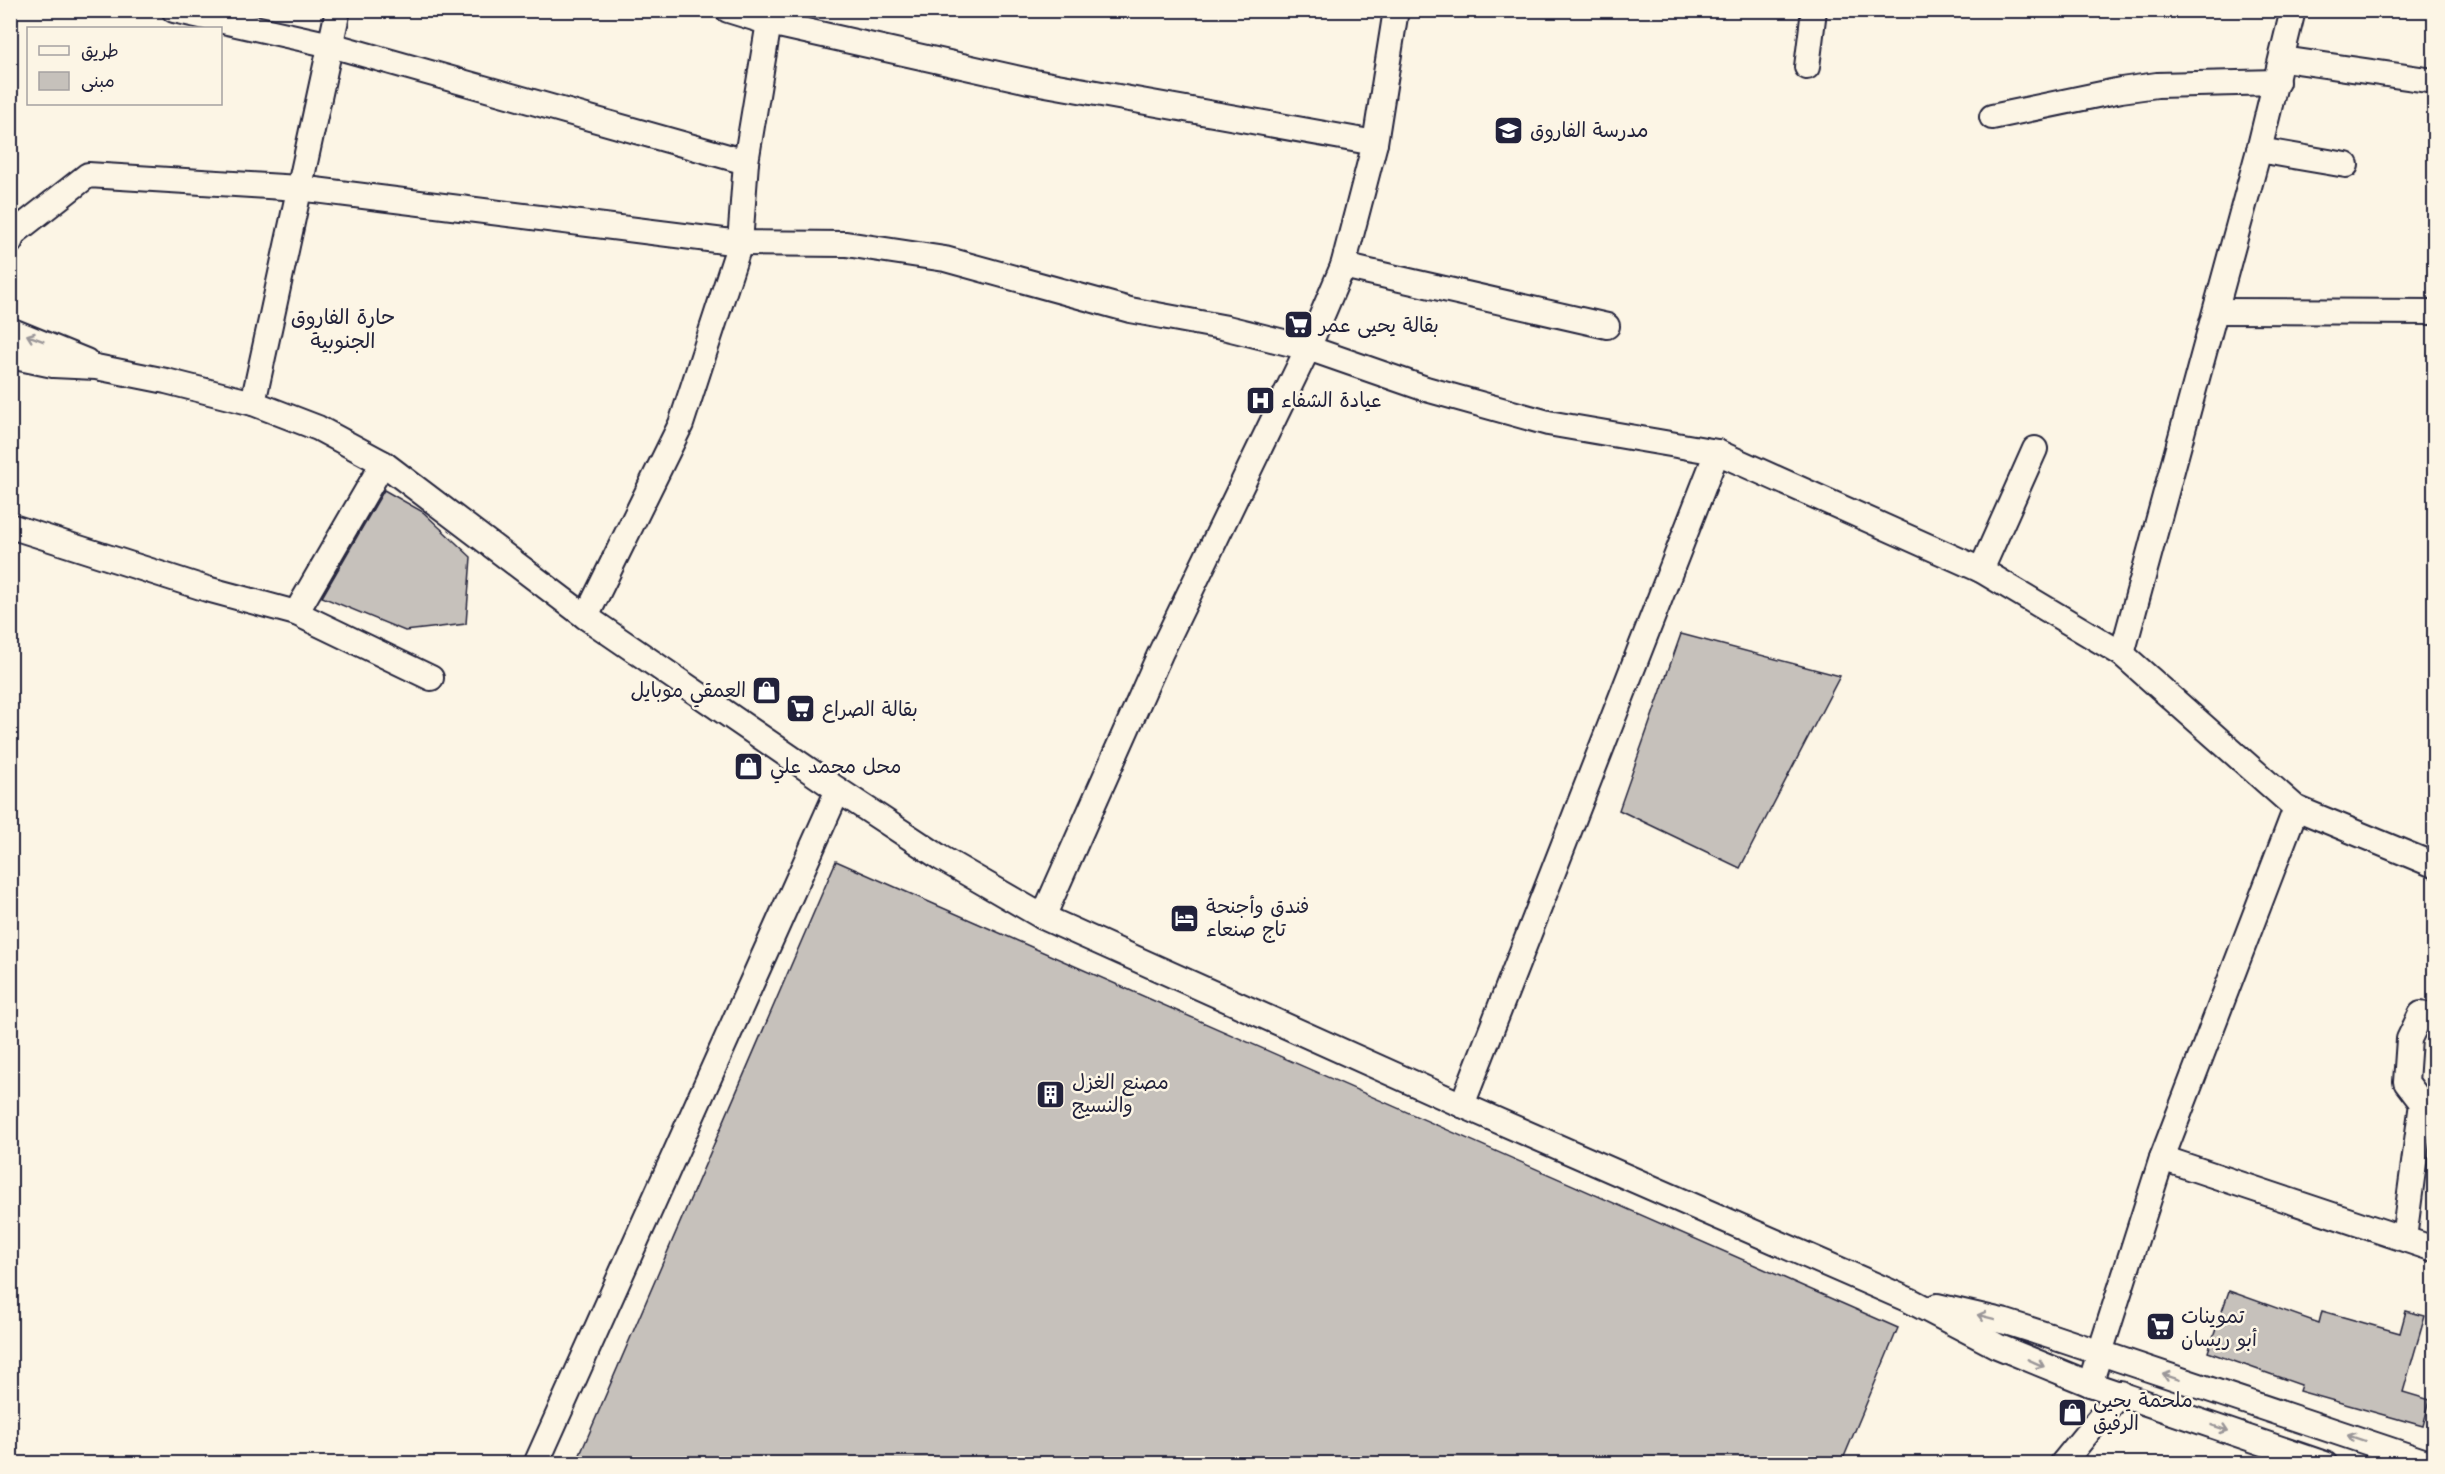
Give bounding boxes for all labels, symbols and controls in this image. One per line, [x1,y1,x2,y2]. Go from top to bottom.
legend [27,27,222,105]
text: طريق [81,41,119,62]
text: مبنى [81,71,115,92]
school or university icon: مدرسة الفاروق [1493,114,1525,146]
place label: مدرسة الفاروق [1530,119,1649,143]
district label: حارة الفاروق الجنوبية [291,305,395,354]
supermarket icon: بقالة يحيى عمر [1282,309,1314,341]
place label: بقالة يحيى عمر [1317,314,1439,338]
one-way arrow [26,332,45,343]
hospital icon: عيادة الشفاء [1244,384,1276,416]
place label: عيادة الشفاء [1281,389,1382,412]
shop icon: العمقي موبايل [751,674,783,706]
place label: العمقي موبايل [630,679,746,708]
supermarket icon: بقالة الصراع [785,693,817,725]
place label: بقالة الصراع [822,698,918,723]
shop icon: محل محمد علي [733,750,765,782]
place label: محل محمد علي [770,755,901,784]
place label: فندق وأجنحة تاج صنعاء [1206,895,1309,943]
hotel icon: فندق وأجنحة تاج صنعاء [1169,902,1201,934]
place label: مصنع الغزل والنسيج [1072,1071,1169,1119]
building icon: مصنع الغزل والنسيج [1035,1078,1067,1110]
place label: تموينات أبو ريسان [2181,1305,2257,1351]
one-way arrow [1977,1311,1996,1323]
supermarket icon: تموينات أبو ريسان [2144,1311,2176,1343]
one-way arrow [2027,1358,2045,1369]
one-way arrow [2162,1371,2181,1382]
place label: ملحمة يحيى الرفيق [2093,1389,2193,1435]
shop icon: ملحمة يحيى الرفيق [2056,1396,2088,1428]
one-way arrow [2210,1423,2229,1434]
one-way arrow [2347,1432,2366,1443]

